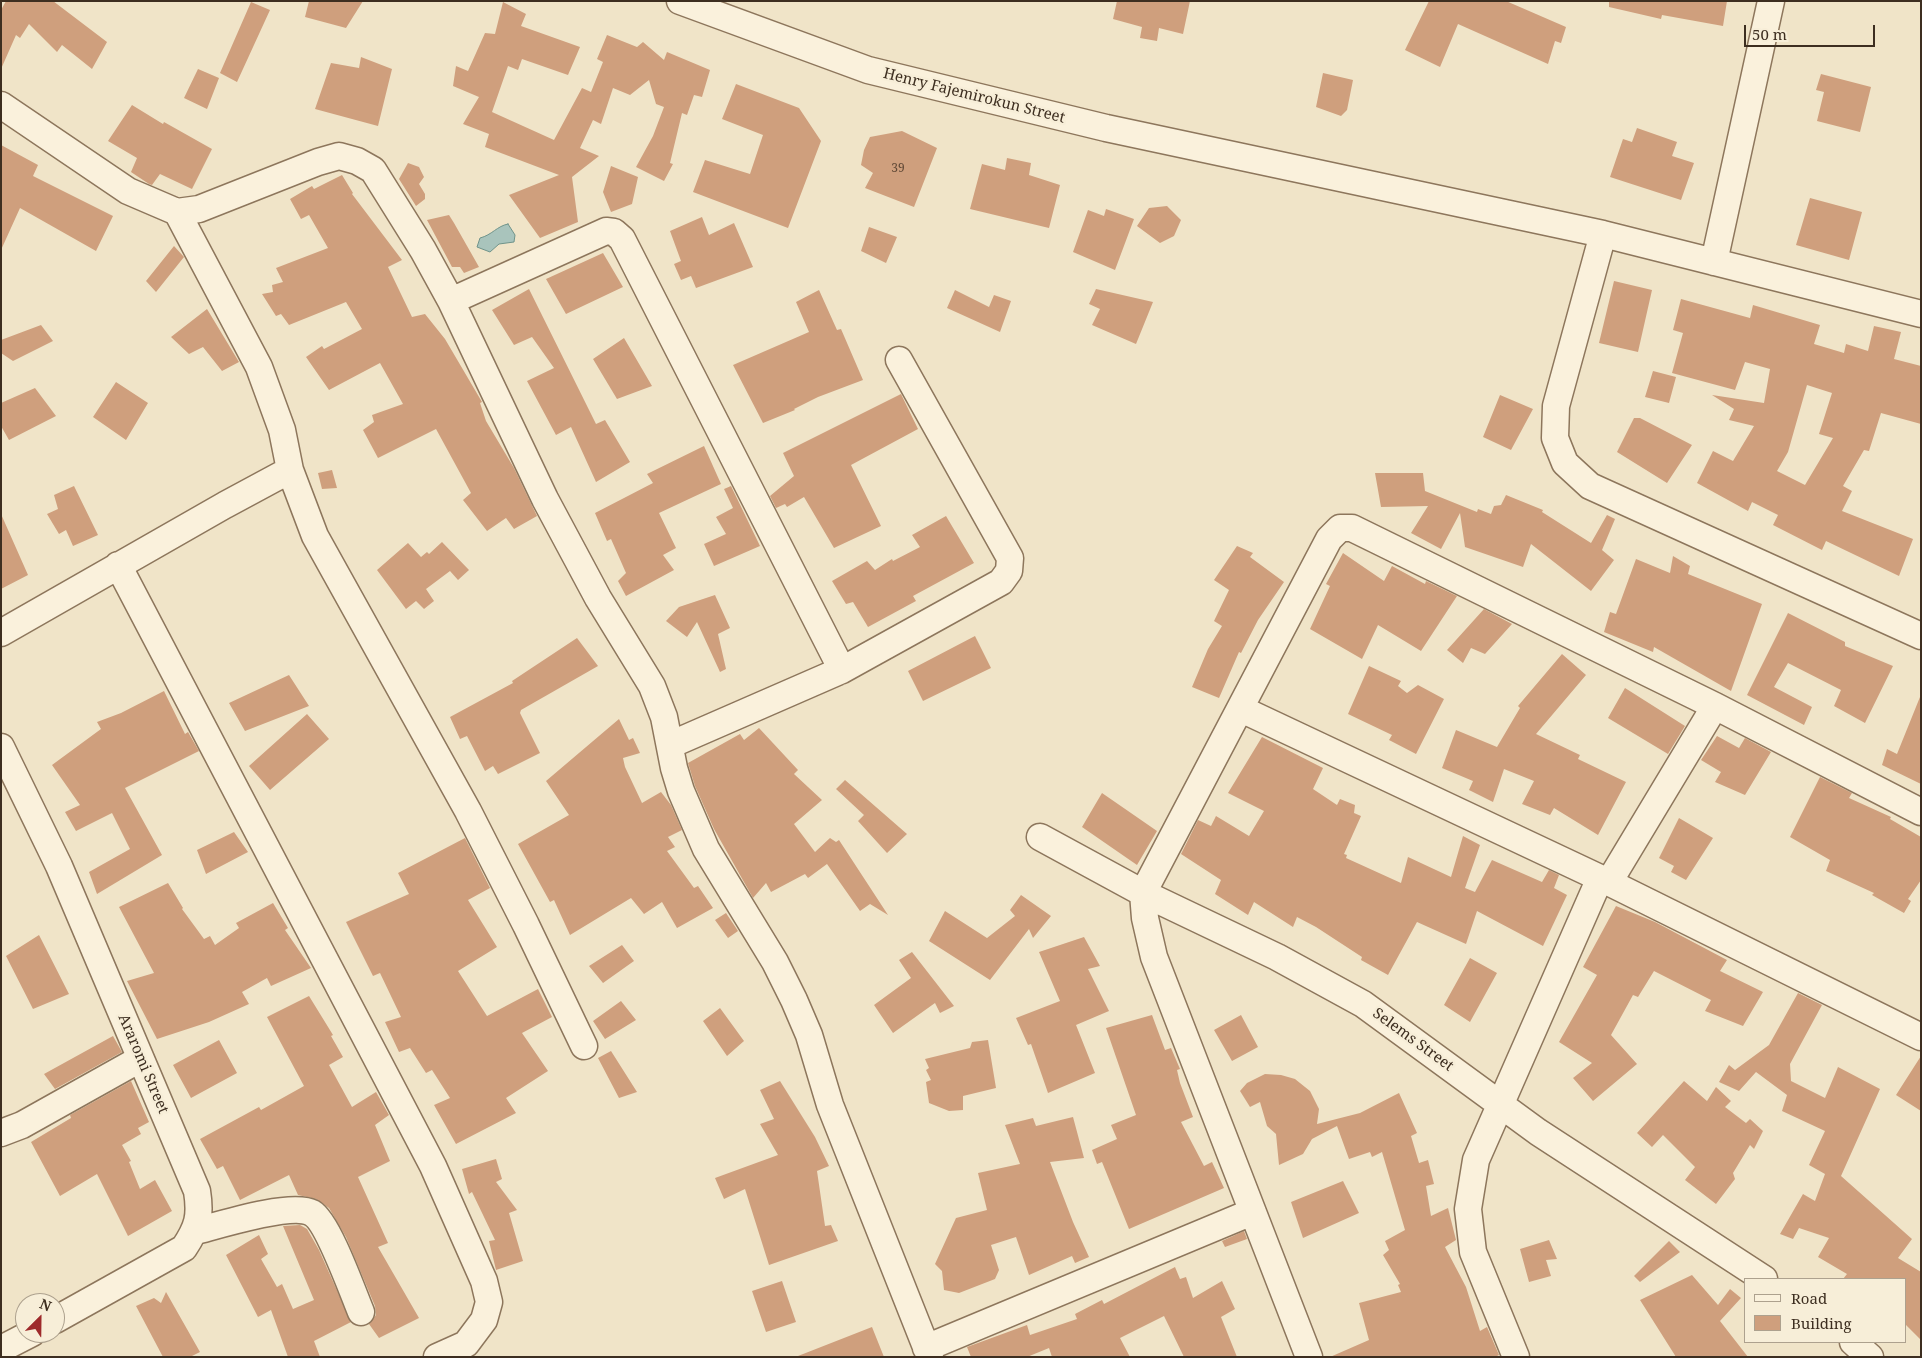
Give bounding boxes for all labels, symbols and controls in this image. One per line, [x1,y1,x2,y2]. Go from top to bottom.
scale bar [1747,15,1878,47]
text: 50 m [1752,24,1787,44]
street label: Henry Fajemirokun Street [881,65,1067,127]
house number: 39 [891,162,905,176]
street label: Selems Street [1369,1005,1457,1075]
street label: Araromi Street [114,1012,172,1116]
legend [1744,1278,1907,1343]
text: Road [1791,1288,1827,1308]
north arrow [15,1293,65,1343]
text: N [37,1294,54,1316]
text: Building [1791,1313,1852,1333]

